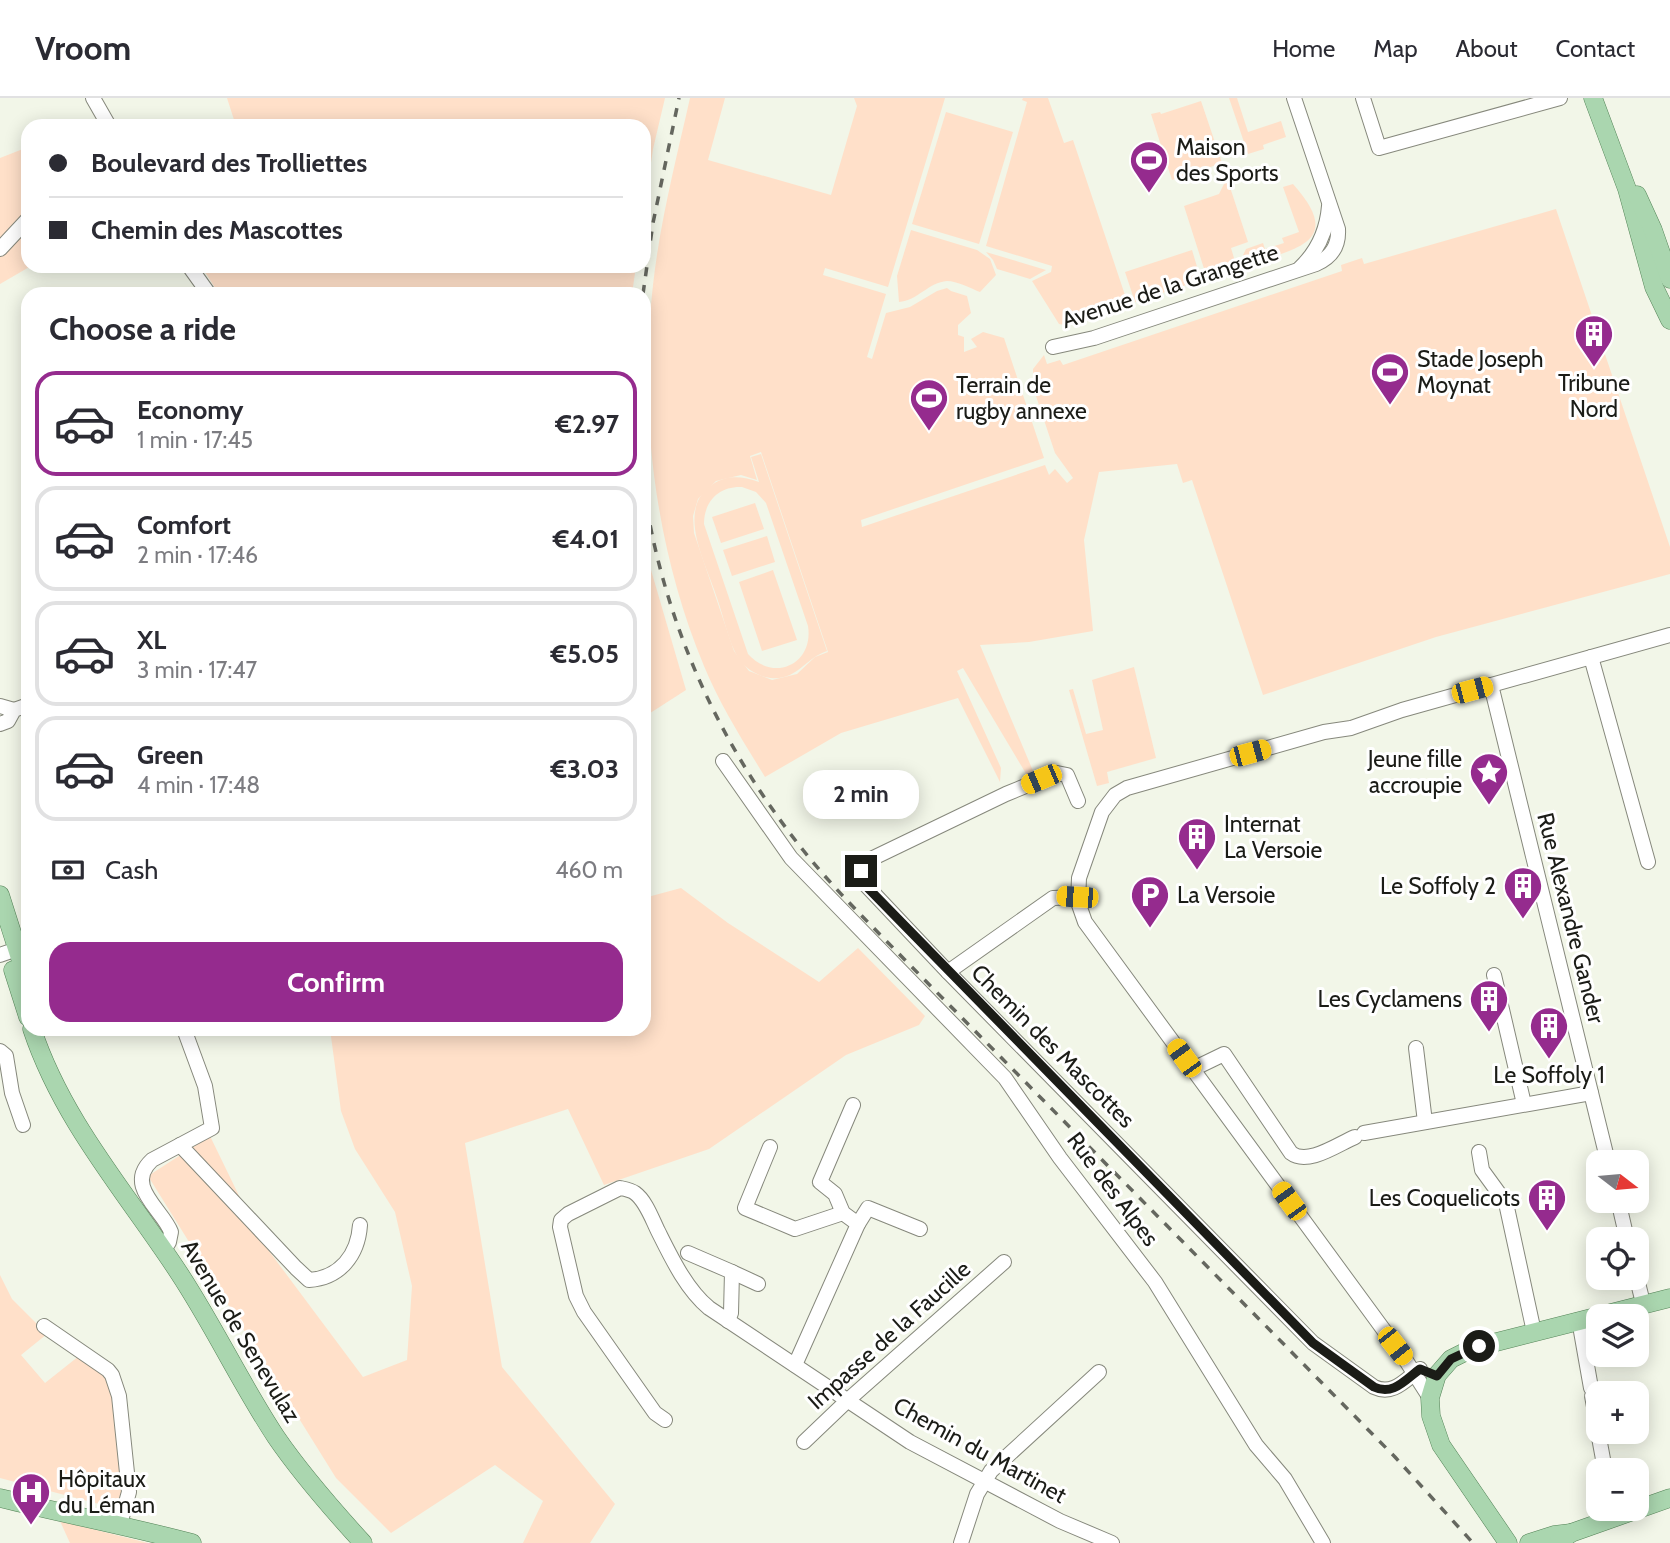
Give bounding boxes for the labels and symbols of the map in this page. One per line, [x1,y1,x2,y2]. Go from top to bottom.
place label: Maison des Sports [1176,133,1279,187]
sports icon: Maison des Sports [1128,139,1170,194]
street label: Avenue de la Grangette [1058,238,1282,334]
building icon: Tribune Nord [1573,313,1615,368]
place label: Stade Joseph Moynat [1417,345,1543,399]
sports icon: Stade Joseph Moynat [1369,351,1411,406]
place label: Tribune Nord [1558,369,1630,423]
place label: Terrain de rugby annexe [956,371,1087,425]
sports icon: Terrain de rugby annexe [908,377,950,432]
car [1449,674,1496,706]
car [1227,737,1274,769]
place label: Jeune fille accroupie [1367,745,1462,799]
place icon: Jeune fille accroupie [1468,751,1510,806]
car [1018,761,1065,797]
callout: 2 min [803,770,919,818]
place label: Internat La Versoie [1224,810,1322,864]
street label: Rue Alexandre Gander [1531,810,1611,1027]
building icon: Internat La Versoie [1176,816,1218,871]
route end [845,855,877,887]
building icon: Le Soffoly 2 [1502,865,1544,920]
place label: Le Soffoly 2 [1380,872,1496,900]
parking icon: La Versoie [1129,874,1171,929]
place label: La Versoie [1177,881,1275,909]
car [1056,885,1099,909]
street label: Chemin des Mascottes [966,959,1140,1133]
building icon: Les Cyclamens [1468,978,1510,1033]
place label: Les Cyclamens [1318,985,1462,1013]
building icon: Le Soffoly 1 [1528,1005,1570,1060]
car [1164,1035,1205,1081]
place label: Le Soffoly 1 [1493,1061,1605,1089]
street label: Rue des Alpes [1061,1127,1165,1251]
north arrow [1586,1150,1648,1213]
building icon: Les Coquelicots [1526,1177,1568,1232]
car [1269,1178,1310,1224]
place label: Les Coquelicots [1369,1184,1520,1212]
street label: Avenue de Senevulaz [175,1235,307,1428]
street label: Impasse de la Faucille [802,1255,976,1415]
car [1374,1323,1417,1369]
route start [1463,1330,1495,1362]
street label: Chemin du Martinet [889,1391,1072,1509]
place label: Hôpitaux du Léman [58,1465,155,1519]
hospital icon: Hôpitaux du Léman [10,1471,52,1526]

